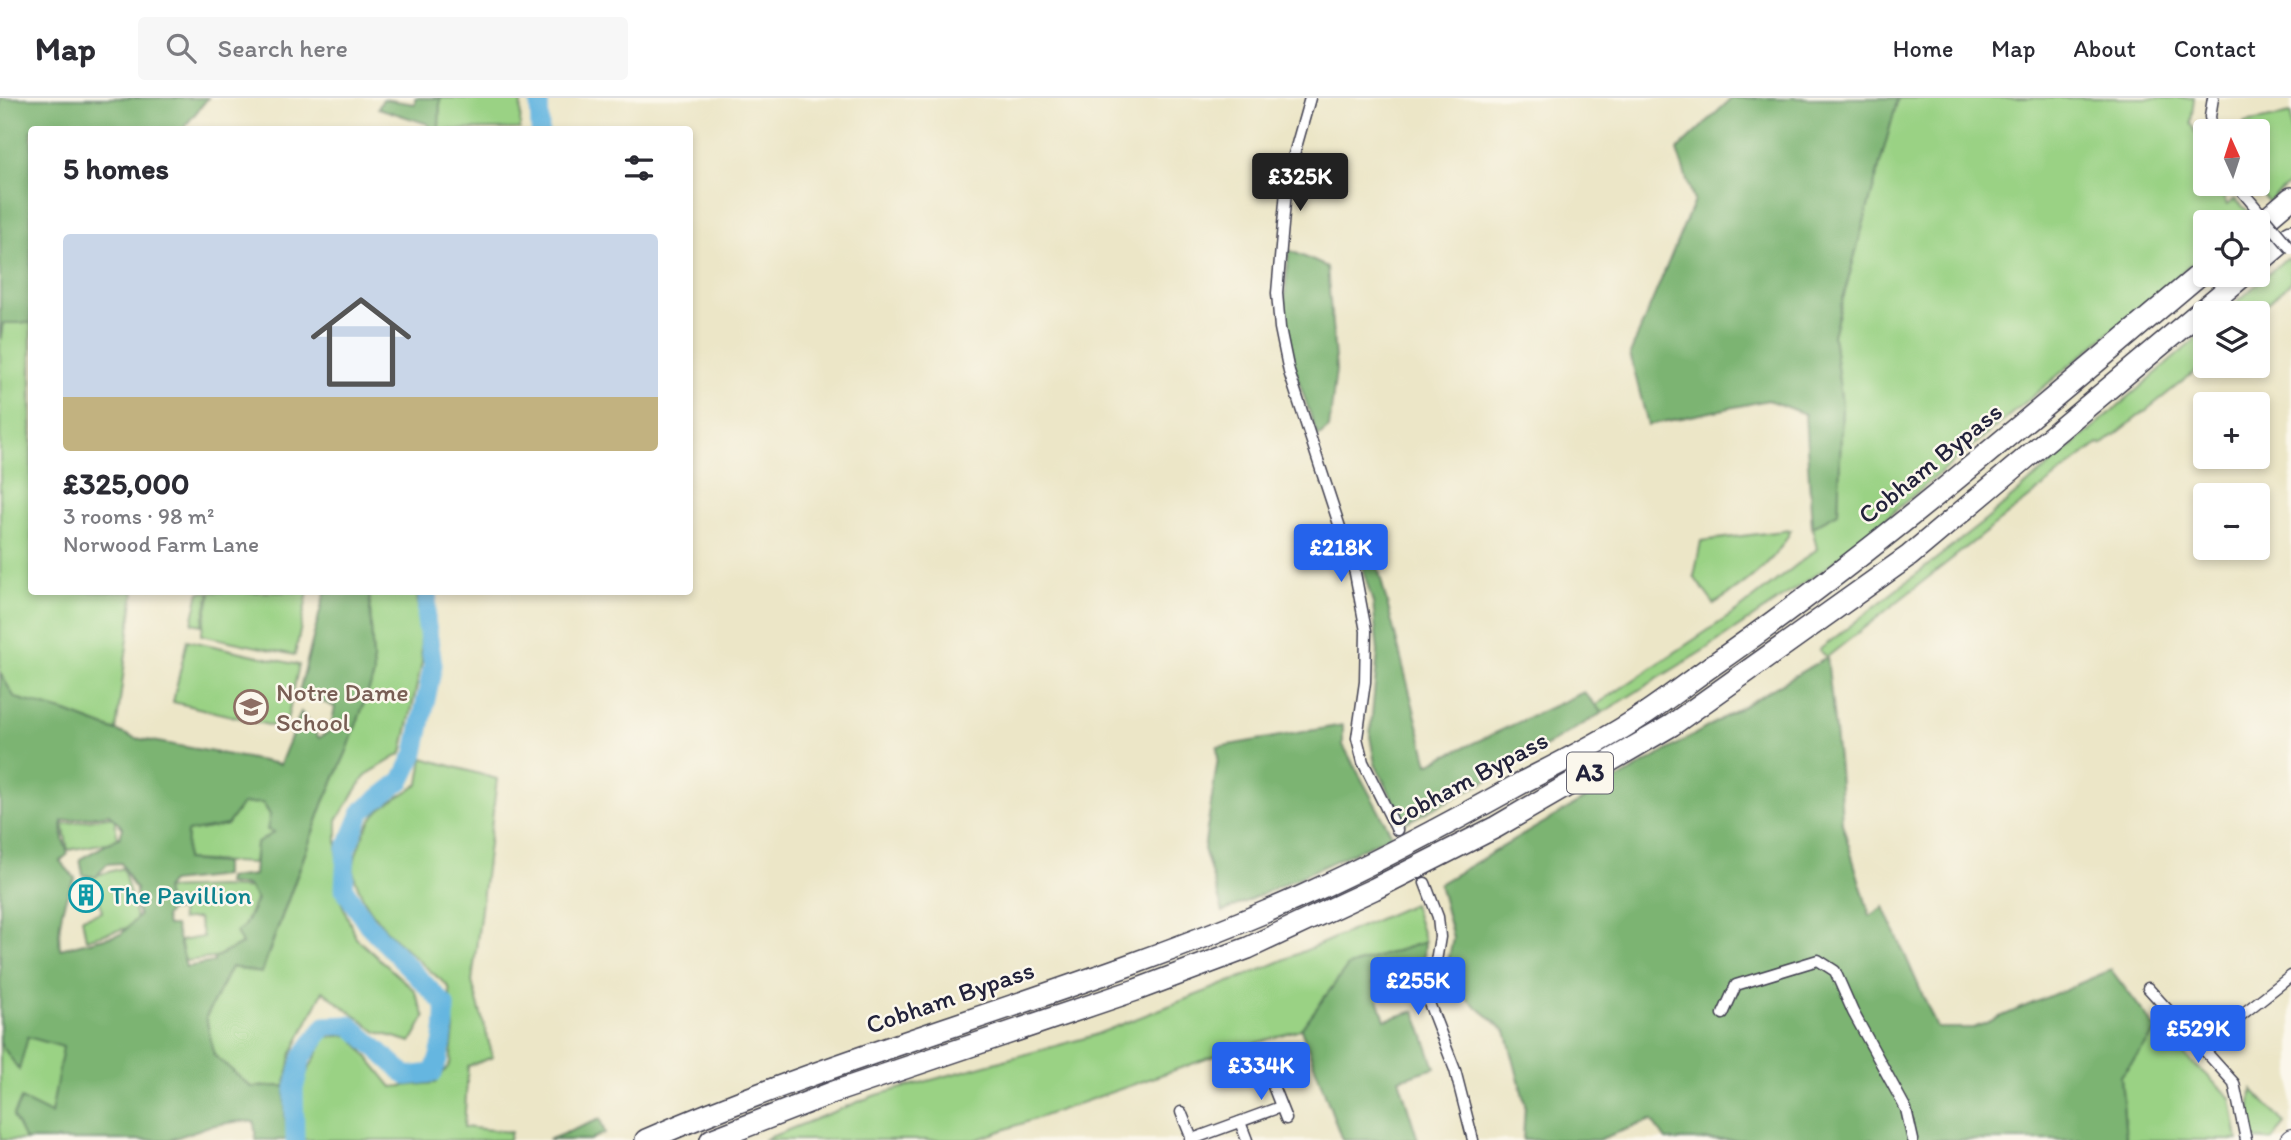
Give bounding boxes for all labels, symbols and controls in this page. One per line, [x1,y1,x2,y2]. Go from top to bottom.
search box [138,17,628,80]
text: Map [35,29,96,68]
icon: search [162,29,200,67]
text: Search here [218,32,348,64]
text: Home [1893,34,1953,63]
text: Map [1991,34,2035,63]
text: About [2073,34,2136,63]
text: Contact [2174,34,2256,63]
north arrow [2193,119,2270,196]
map controls [2193,119,2270,560]
icon: filters [620,149,658,187]
text: 5 homes [63,150,169,187]
pin: £325K [1251,153,1349,213]
text: £325K [1268,162,1332,190]
button: locate [2193,210,2270,287]
icon: home [298,279,424,405]
button: layers [2193,301,2270,378]
button: + [2193,392,2270,469]
street label: Cobham Bypass [1852,395,2008,531]
text: £325,000 [63,465,189,502]
button: − [2193,483,2270,560]
text: 3 rooms · 98 m² [63,502,214,530]
pin: £218K [1292,524,1390,584]
text: Norwood Farm Lane [63,530,259,558]
text: £218K [1310,533,1372,561]
place label: Notre Dame School [276,676,409,738]
school or university icon: Notre Dame School [232,688,270,726]
street label: Cobham Bypass [1383,724,1553,834]
road number: A3 [1567,752,1613,794]
building icon: The Pavillion [67,876,105,914]
place label: The Pavillion [110,879,252,911]
street label: Cobham Bypass [862,953,1038,1041]
pin: £255K [1369,958,1467,1017]
text: £255K [1386,966,1450,994]
pin: £529K [2149,1006,2247,1065]
text: £529K [2166,1014,2230,1042]
pin: £334K [1212,1042,1310,1102]
text: £334K [1228,1051,1294,1079]

